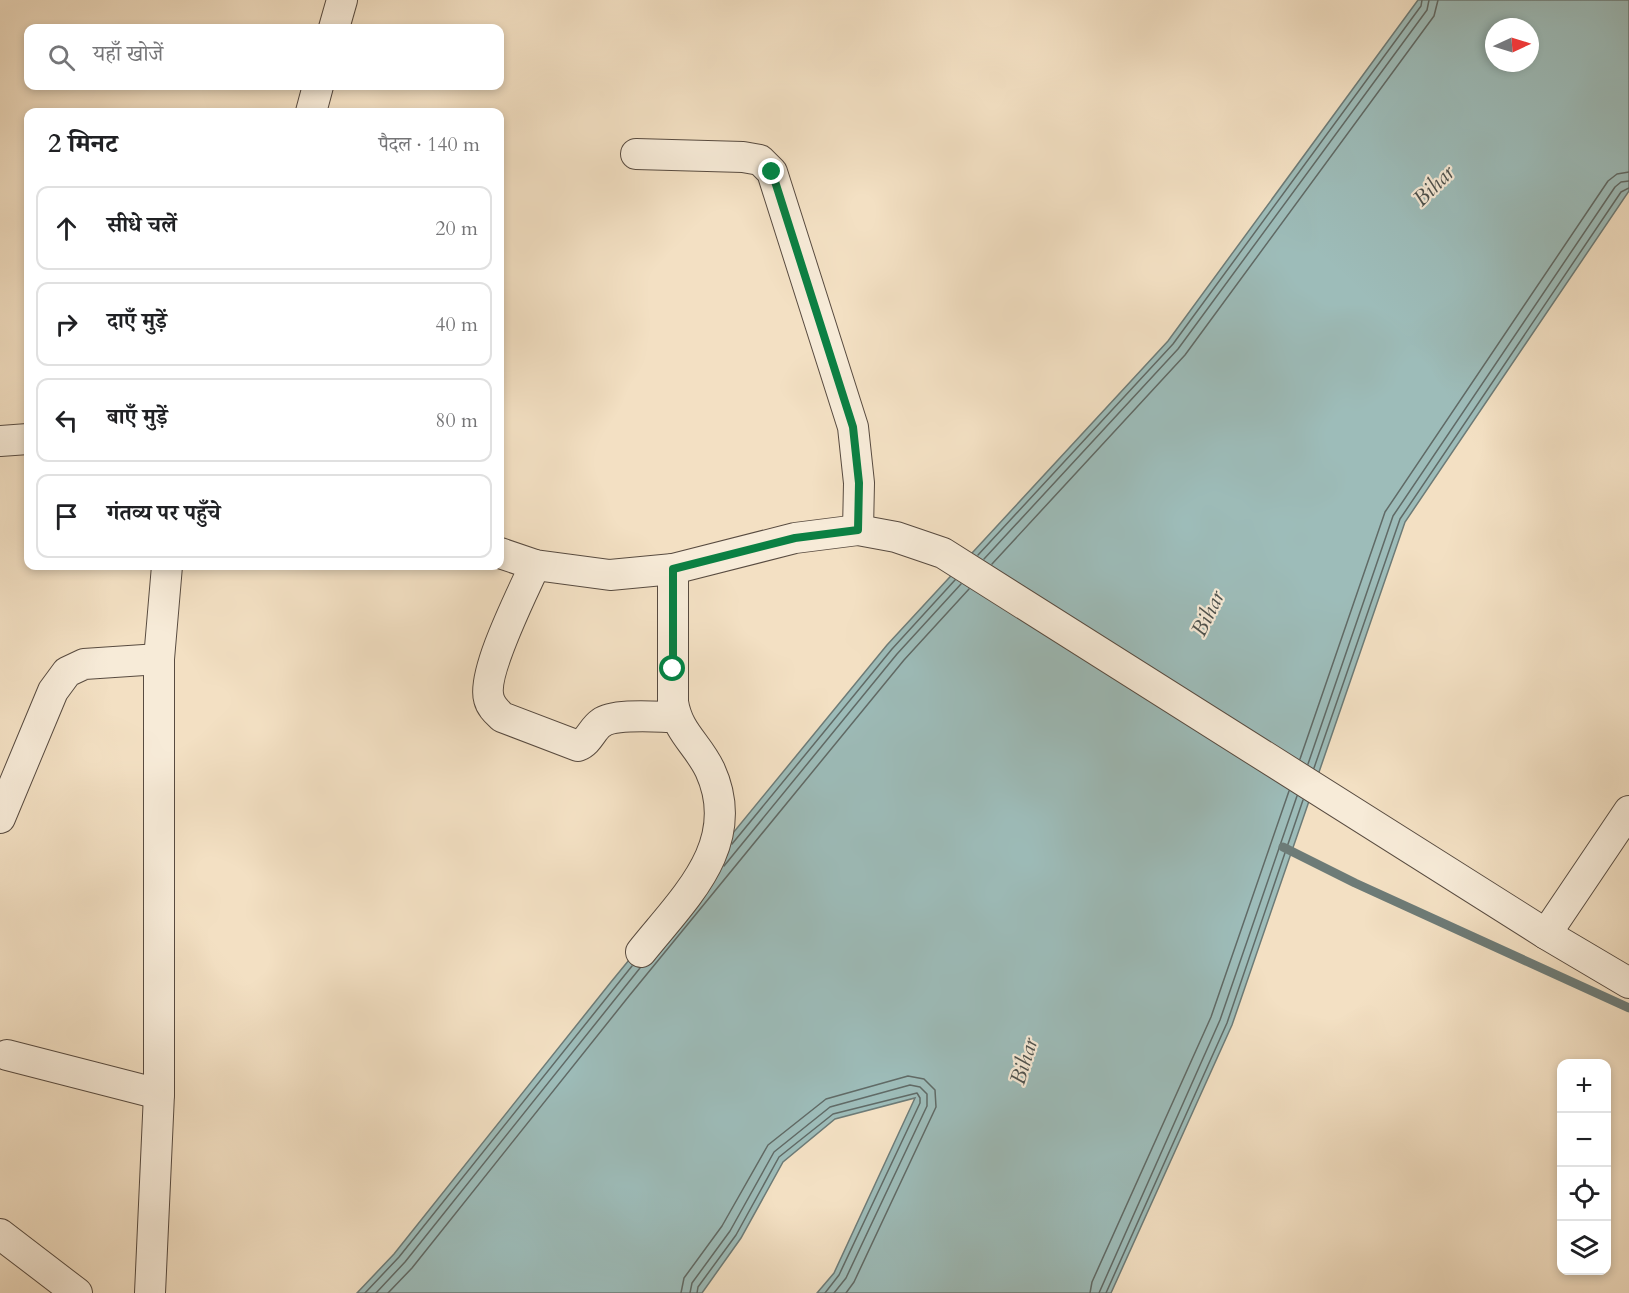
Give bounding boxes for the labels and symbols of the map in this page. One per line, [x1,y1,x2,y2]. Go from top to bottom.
north arrow [1485,18,1539,72]
route end [758,158,784,184]
water label: Bihar [1406,158,1462,213]
water label: Bihar [1184,585,1232,641]
route start [659,655,685,681]
water label: Bihar [1003,1033,1045,1088]

